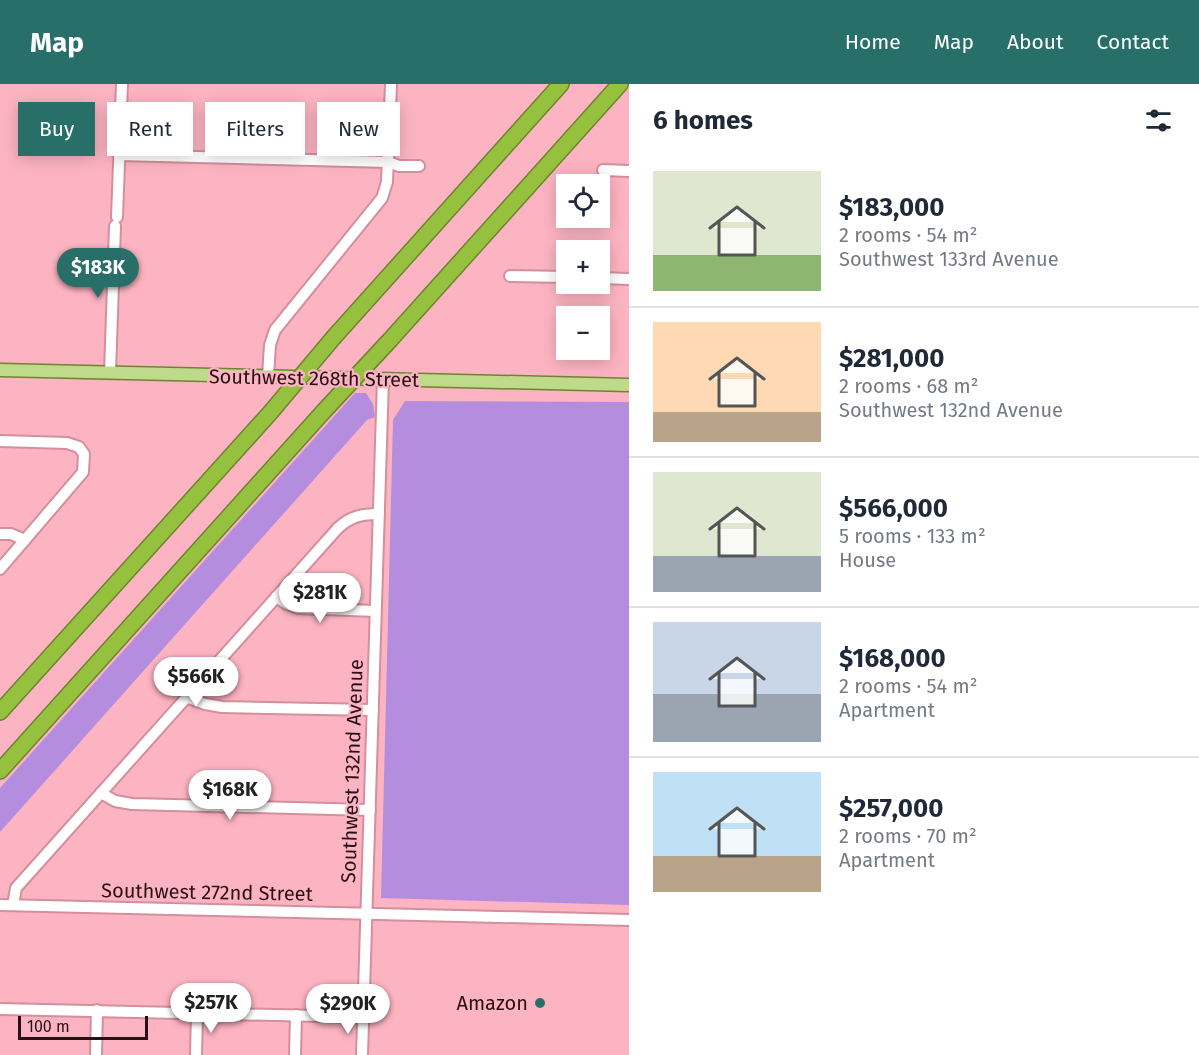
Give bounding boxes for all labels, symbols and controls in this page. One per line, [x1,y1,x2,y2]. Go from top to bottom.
text: Map [30,26,84,59]
text: Home [845,29,901,55]
text: Map [934,29,974,55]
text: About [1007,29,1064,55]
text: Contact [1097,29,1169,55]
chip: Buy [18,102,95,156]
chip: Rent [107,102,193,156]
chip: Filters [205,102,305,156]
chip: New [317,102,400,156]
icon: filters [1142,104,1175,137]
text: 6 homes [653,105,753,136]
map controls [556,174,610,360]
button: locate [556,174,610,228]
text: $183,000 [839,192,945,223]
icon: home [701,195,773,267]
text: 2 rooms · 54 m² [839,223,978,247]
button: + [556,240,610,294]
text: Southwest 133rd Avenue [839,247,1059,271]
pin: $183K [56,248,140,299]
text: $183K [71,255,125,279]
button: − [556,306,610,360]
text: $281,000 [839,343,944,374]
icon: home [701,346,773,418]
street label: Southwest 268th Street [209,364,420,392]
text: 2 rooms · 68 m² [839,374,979,398]
text: Southwest 132nd Avenue [839,398,1063,422]
text: $566,000 [839,493,948,524]
icon: home [701,496,773,568]
text: 5 rooms · 133 m² [839,524,986,548]
text: House [839,548,896,572]
pin: $281K [278,573,362,624]
text: $281K [293,580,347,604]
text: $168,000 [839,643,946,674]
icon: home [701,646,773,718]
pin: $566K [154,657,238,708]
street label: Southwest 132nd Avenue [336,659,368,883]
text: $566K [168,664,224,688]
text: 2 rooms · 54 m² [839,674,978,698]
text: Apartment [839,698,935,722]
pin: $168K [188,770,272,821]
text: $168K [202,777,258,801]
text: $257,000 [839,793,943,824]
icon: home [701,796,773,868]
text: 2 rooms · 70 m² [839,824,977,848]
text: Apartment [839,848,935,872]
street label: Southwest 272nd Street [101,878,314,906]
pin: $257K [169,983,253,1034]
pin: $290K [306,984,390,1035]
text: $257K [184,990,238,1014]
text: $290K [320,991,376,1015]
place label: Amazon [457,991,528,1015]
marker: Amazon [533,996,547,1010]
scale bar [18,1013,148,1040]
text: 100 m [27,1017,70,1036]

